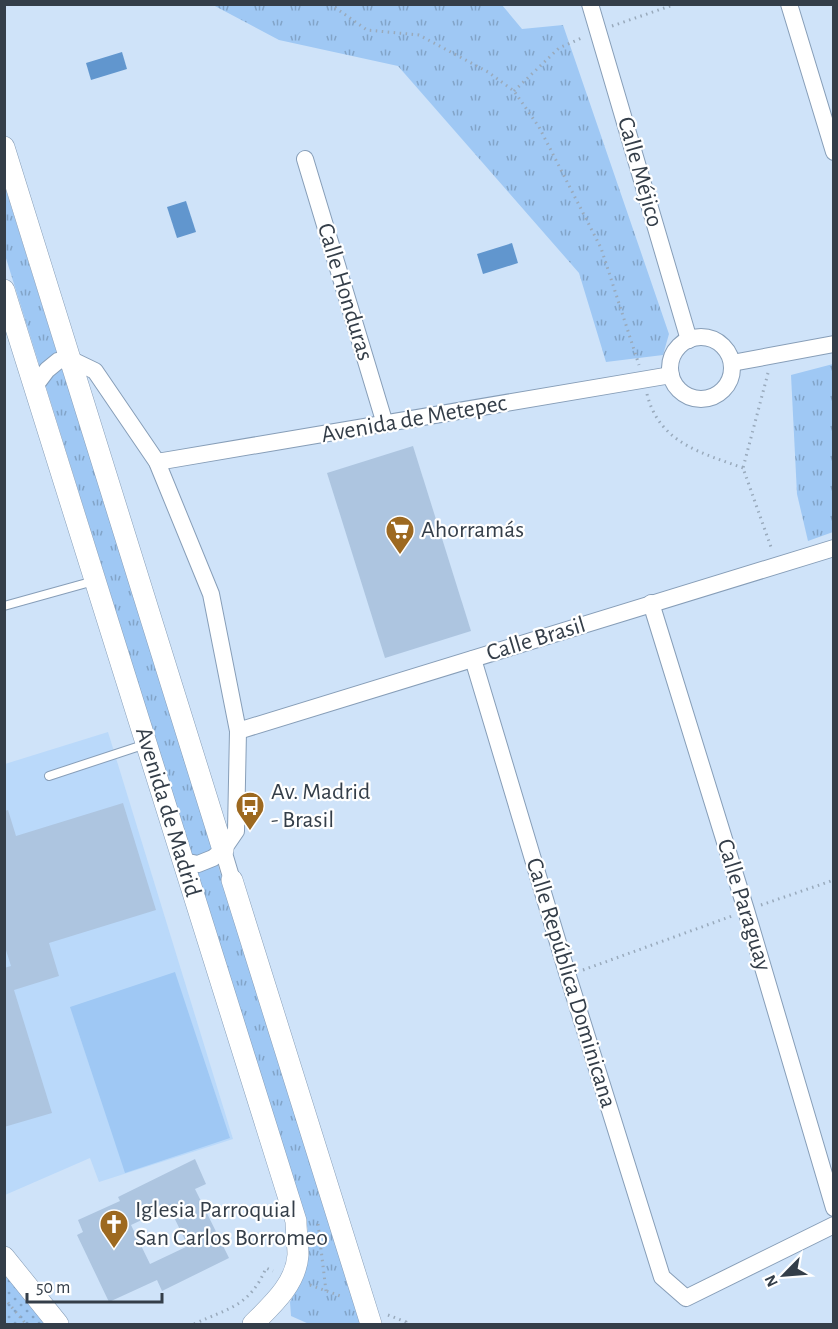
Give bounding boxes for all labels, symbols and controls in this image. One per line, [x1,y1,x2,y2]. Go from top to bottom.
street label: Calle Méjico [613,114,667,230]
street label: Calle Honduras [313,220,377,364]
street label: Avenida de Metepec [319,391,509,447]
supermarket icon: Ahorramás [384,514,416,556]
place label: Ahorramás [421,518,524,542]
street label: Calle Brasil [484,613,588,665]
street label: Avenida de Madrid [131,725,205,899]
place label: Av. Madrid - Brasil [271,780,371,832]
bus stop icon: Av. Madrid - Brasil [234,790,266,832]
street label: Calle Paraguay [713,836,775,974]
street label: Calle República Dominicana [521,855,621,1111]
place label: Iglesia Parroquial San Carlos Borromeo [135,1198,328,1250]
church icon: Iglesia Parroquial San Carlos Borromeo [98,1208,130,1250]
north arrow [754,1245,814,1305]
scale bar [27,1266,162,1304]
text: N [762,1272,781,1289]
text: 50 m [36,1279,70,1297]

